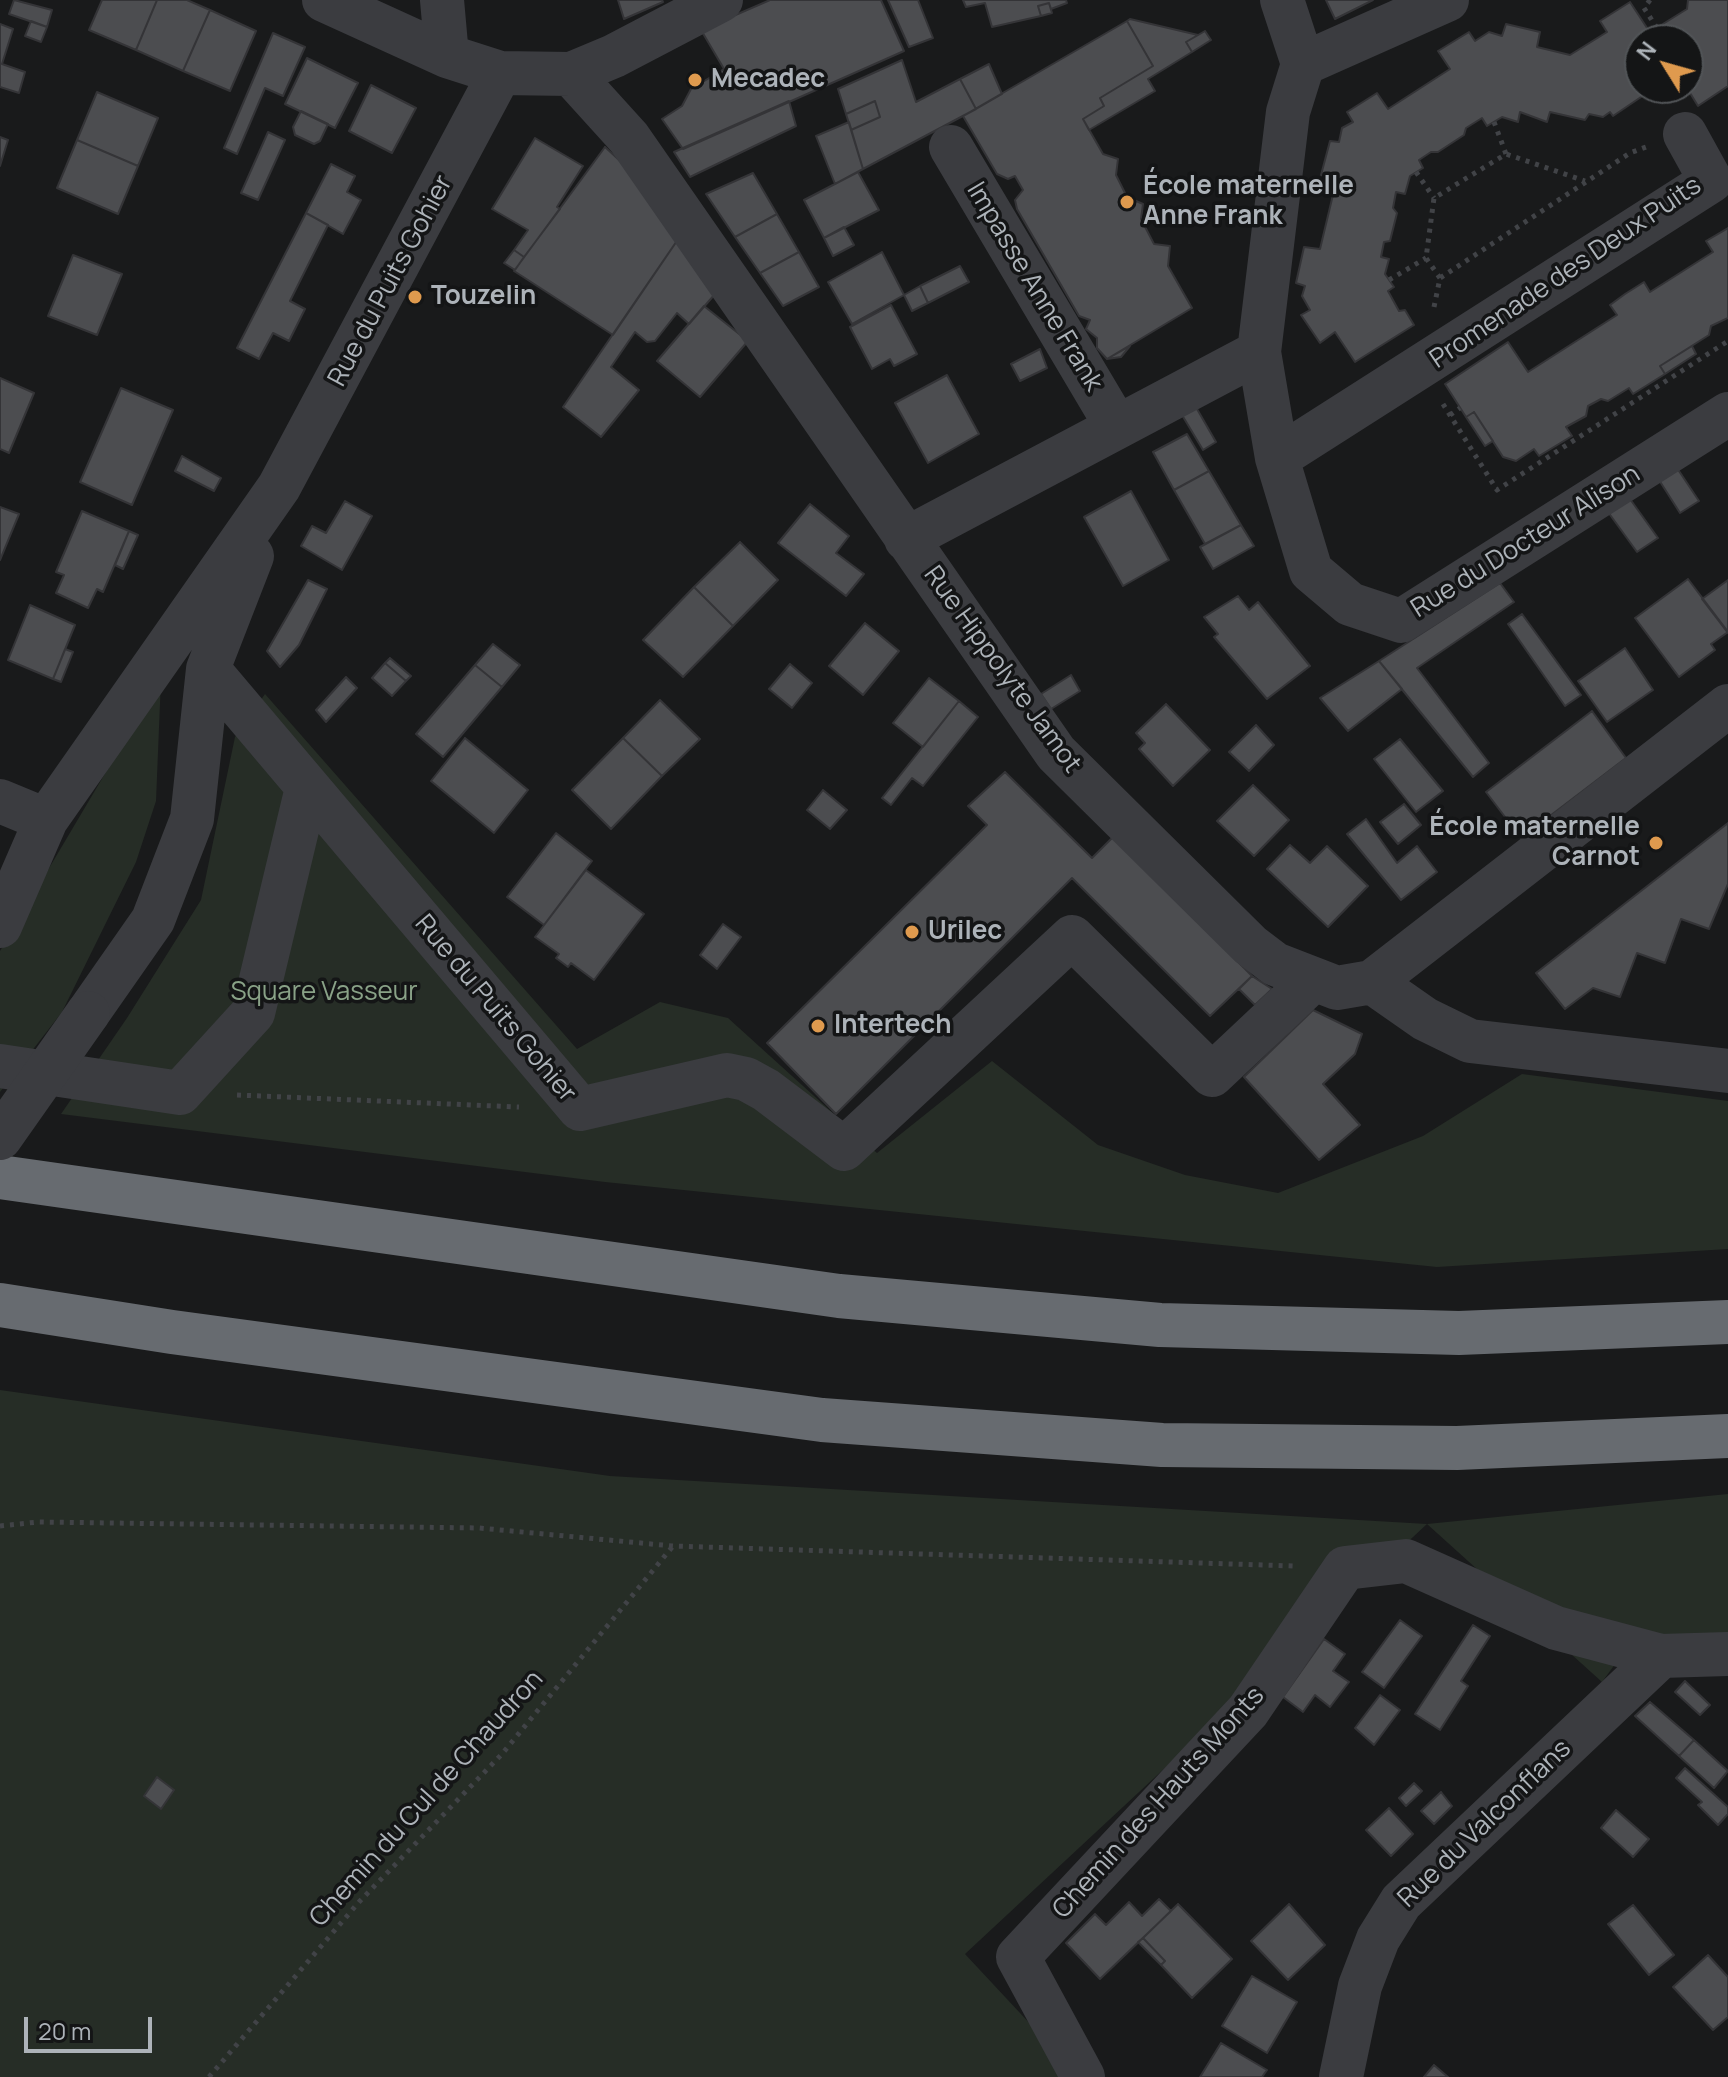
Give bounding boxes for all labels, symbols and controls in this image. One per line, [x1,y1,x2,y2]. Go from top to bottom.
north arrow [1624,24,1704,104]
text: N [1630,35,1663,66]
place label: Mecadec [711,64,825,96]
marker: Mecadec [686,71,704,89]
street label: Rue du Puits Gohier [322,170,460,392]
street label: Promenade des Deux Puits [1424,170,1708,376]
place label: École maternelle Anne Frank [1143,171,1354,232]
street label: Impasse Anne Frank [959,177,1109,397]
marker: École maternelle Anne Frank [1118,193,1136,211]
place label: Touzelin [431,281,536,313]
marker: Touzelin [406,288,424,306]
street label: Rue du Docteur Alison [1406,459,1646,625]
street label: Rue Hippolyte Jamot [917,561,1087,779]
place label: École maternelle Carnot [1429,812,1640,874]
marker: École maternelle Carnot [1647,834,1665,852]
street label: Rue du Puits Gohier [408,909,582,1109]
place label: Urilec [928,916,1002,948]
marker: Urilec [903,923,921,941]
park label: Square Vasseur [230,977,418,1009]
place label: Intertech [834,1010,952,1042]
marker: Intertech [809,1017,827,1035]
street label: Chemin du Cul de Chaudron [304,1664,550,1934]
street label: Chemin des Hauts Monts [1047,1681,1271,1925]
street label: Rue du Valconflans [1392,1734,1578,1914]
scale bar [28,2001,156,2051]
text: 20 m [38,2014,91,2047]

